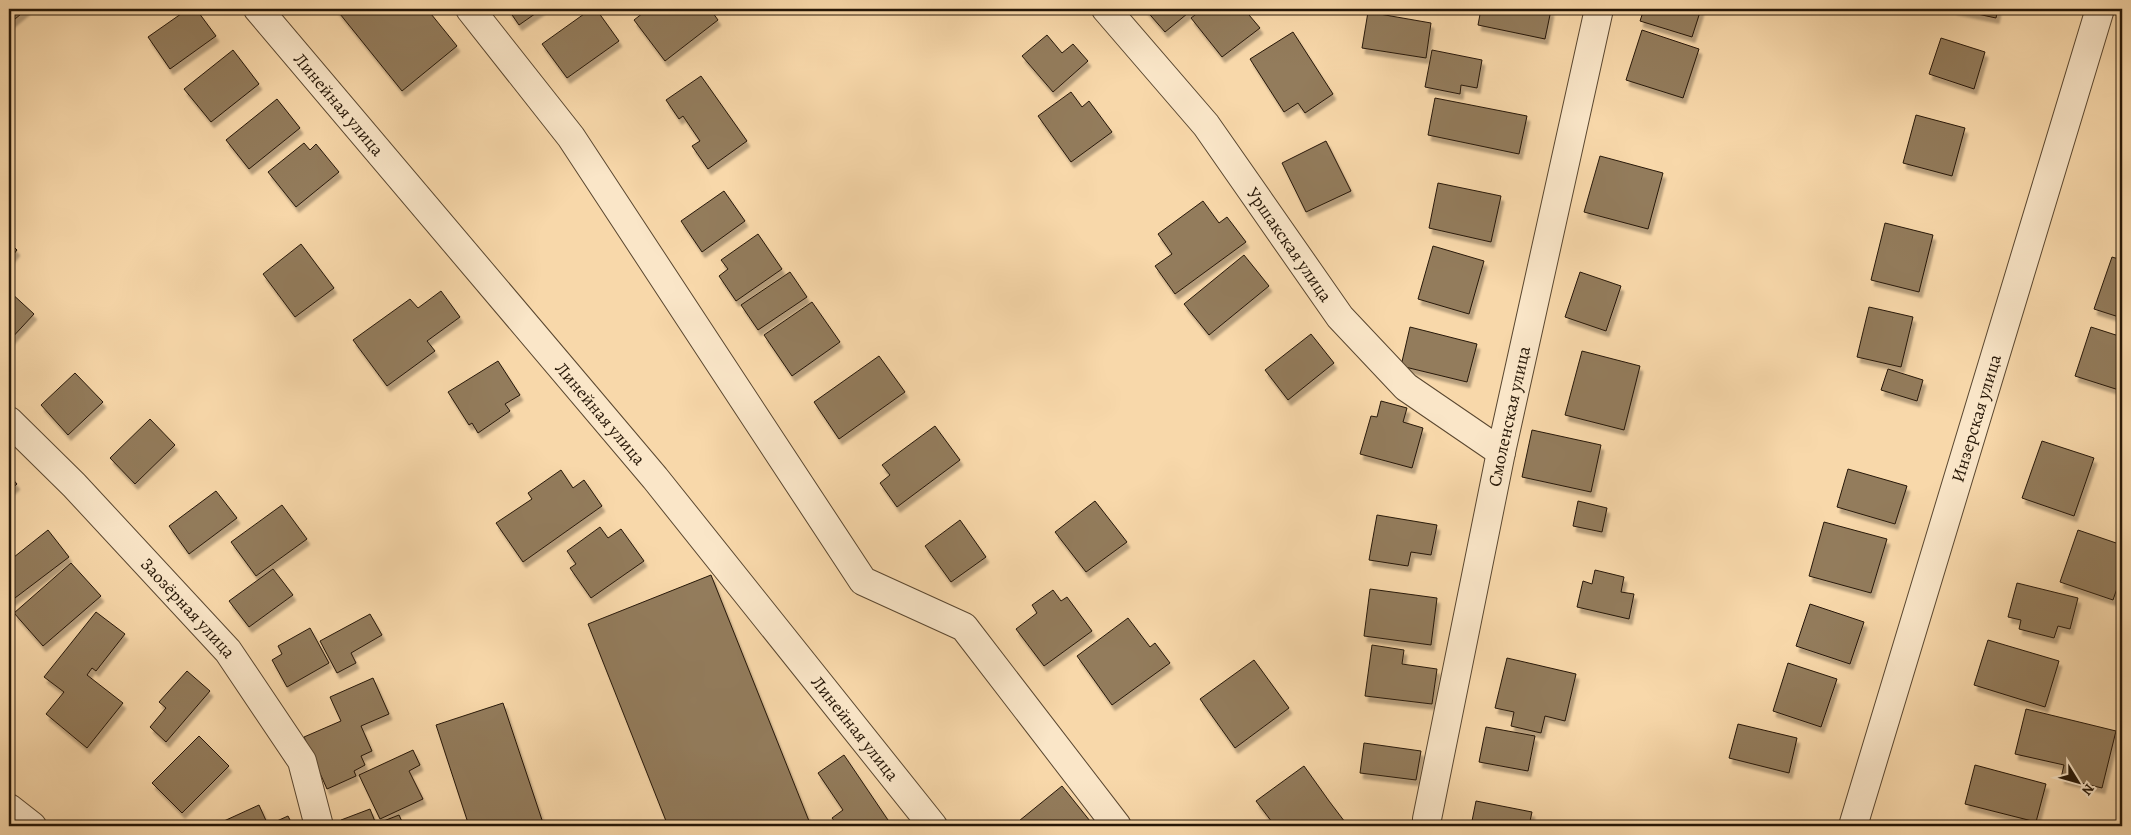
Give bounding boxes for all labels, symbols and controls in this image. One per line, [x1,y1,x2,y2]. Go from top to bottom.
street label: Линейная улица [288,48,390,162]
street label: Уршакская улица [1241,183,1338,307]
street label: Смоленская улица [1482,343,1536,489]
street label: Инзерская улица [1946,351,2007,485]
street label: Линейная улица [550,357,652,471]
street label: Заозёрная улица [135,552,242,663]
street label: Линейная улица [806,671,905,787]
north arrow [2054,758,2104,808]
text: N [2077,780,2099,799]

